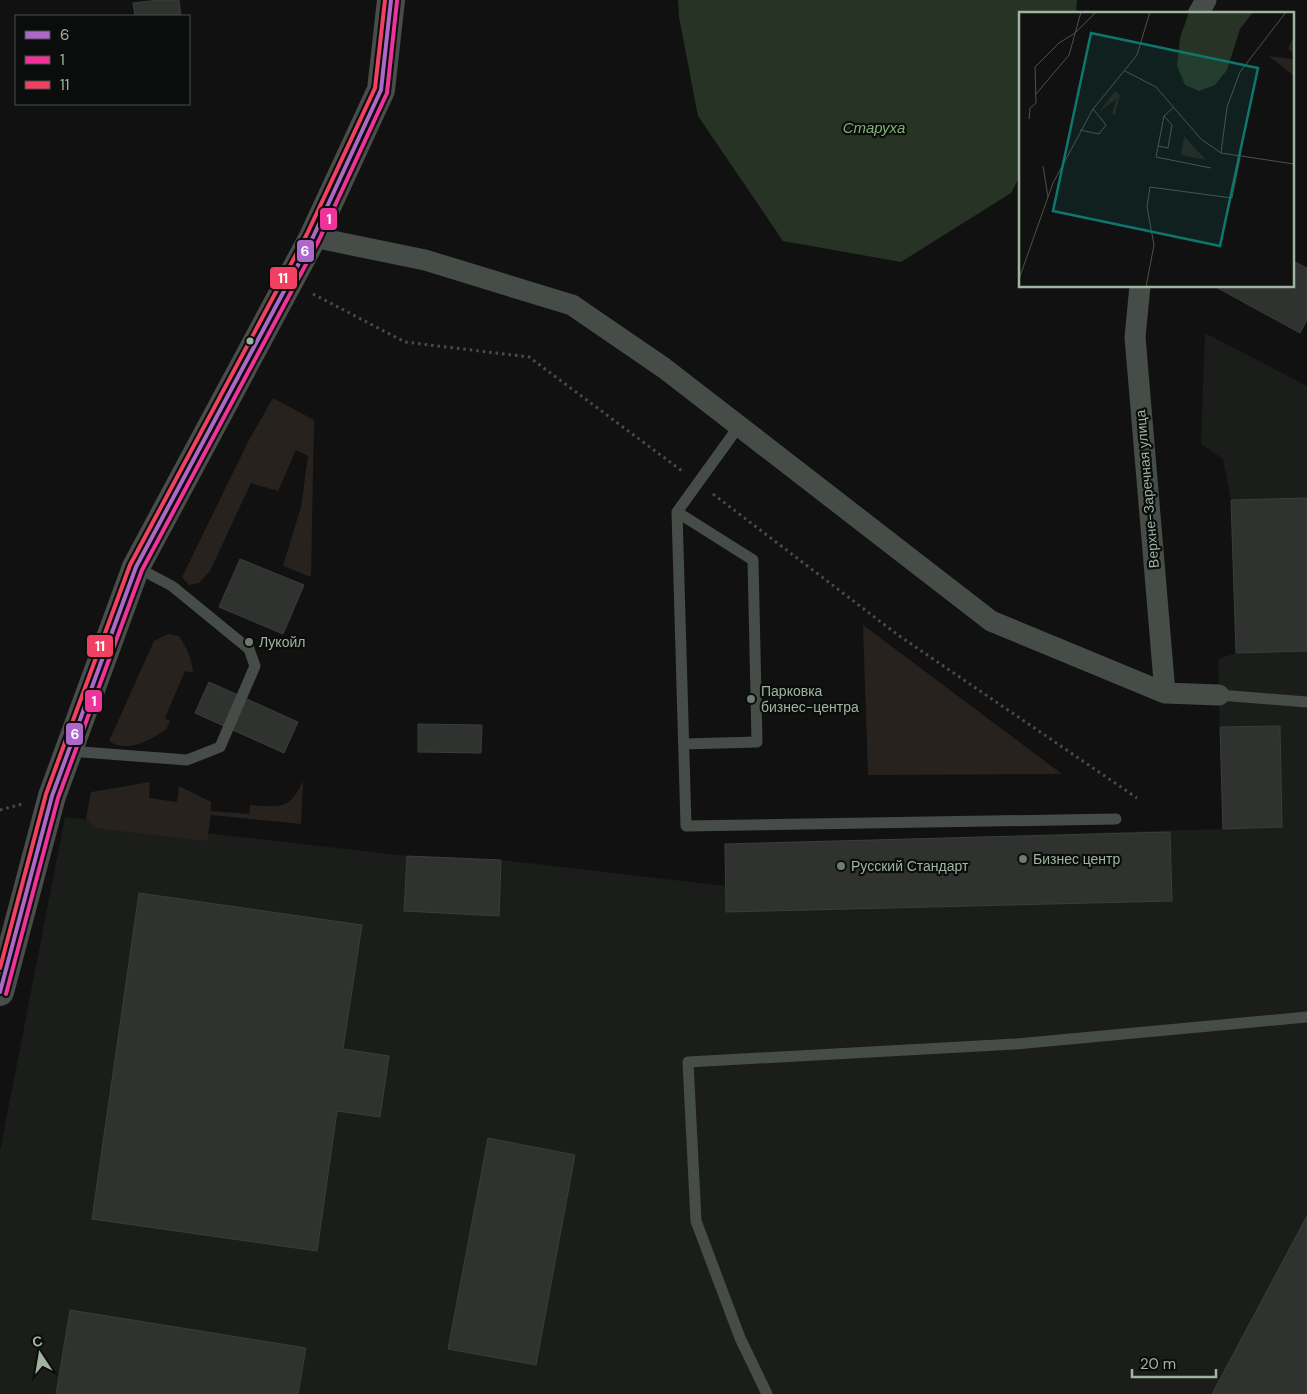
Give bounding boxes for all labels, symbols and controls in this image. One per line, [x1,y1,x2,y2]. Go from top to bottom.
inset map [1019,12,1294,288]
legend [15,15,190,105]
text: 6 [60,25,69,45]
text: 1 [60,50,65,70]
text: 11 [60,75,69,95]
water label: Старуха [843,118,905,138]
line badge: 1 [319,207,338,231]
text: 1 [326,210,332,228]
line badge: 6 [296,239,315,263]
text: 6 [301,242,310,260]
line badge: 11 [269,266,298,290]
text: 11 [278,269,288,287]
unlabelled marker [245,336,255,346]
street label: Верхне-Заречная улица [1131,409,1163,569]
place label: Лукойл [259,633,305,651]
line badge: 11 [86,634,114,658]
marker: Лукойл [243,636,255,648]
text: 11 [95,637,105,655]
place label: Парковка бизнес-центра [761,682,859,716]
line badge: 1 [84,689,103,713]
text: 1 [91,692,97,710]
marker: Парковка бизнес-центра [745,693,757,705]
line badge: 6 [65,722,84,746]
text: 6 [71,725,80,743]
place label: Бизнес центр [1033,850,1120,868]
marker: Бизнес центр [1017,853,1029,865]
place label: Русский Стандарт [851,857,969,875]
marker: Русский Стандарт [835,860,847,872]
north arrow [15,1329,65,1379]
text: С [30,1331,44,1351]
scale bar [1132,1346,1216,1378]
text: 20 m [1140,1354,1176,1374]

